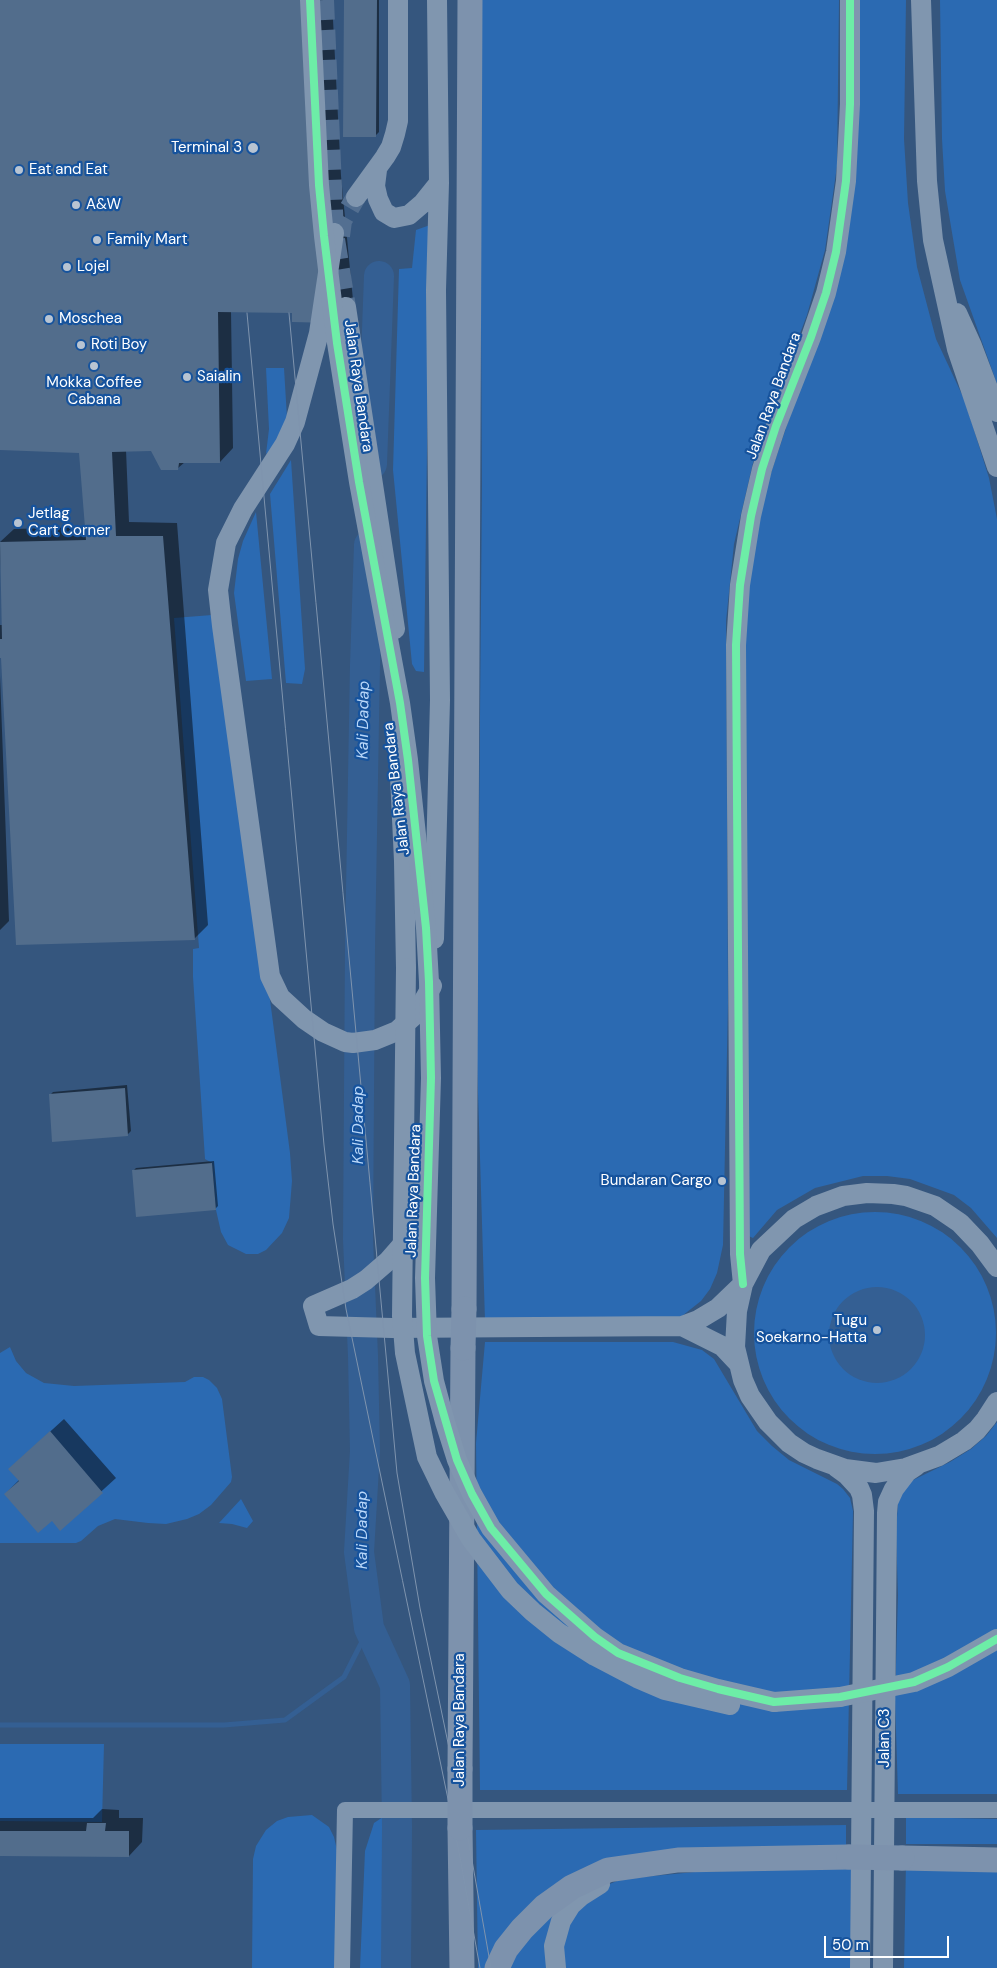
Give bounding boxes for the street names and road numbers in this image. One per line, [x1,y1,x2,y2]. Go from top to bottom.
street label: Jalan Raya Bandara [340,319,376,453]
street label: Jalan Raya Bandara [743,330,805,462]
street label: Jalan Raya Bandara [380,722,414,856]
street label: Jalan Raya Bandara [403,1124,425,1258]
street label: Jalan Raya Bandara [451,1653,469,1787]
street label: Jalan C3 [876,1708,894,1768]

